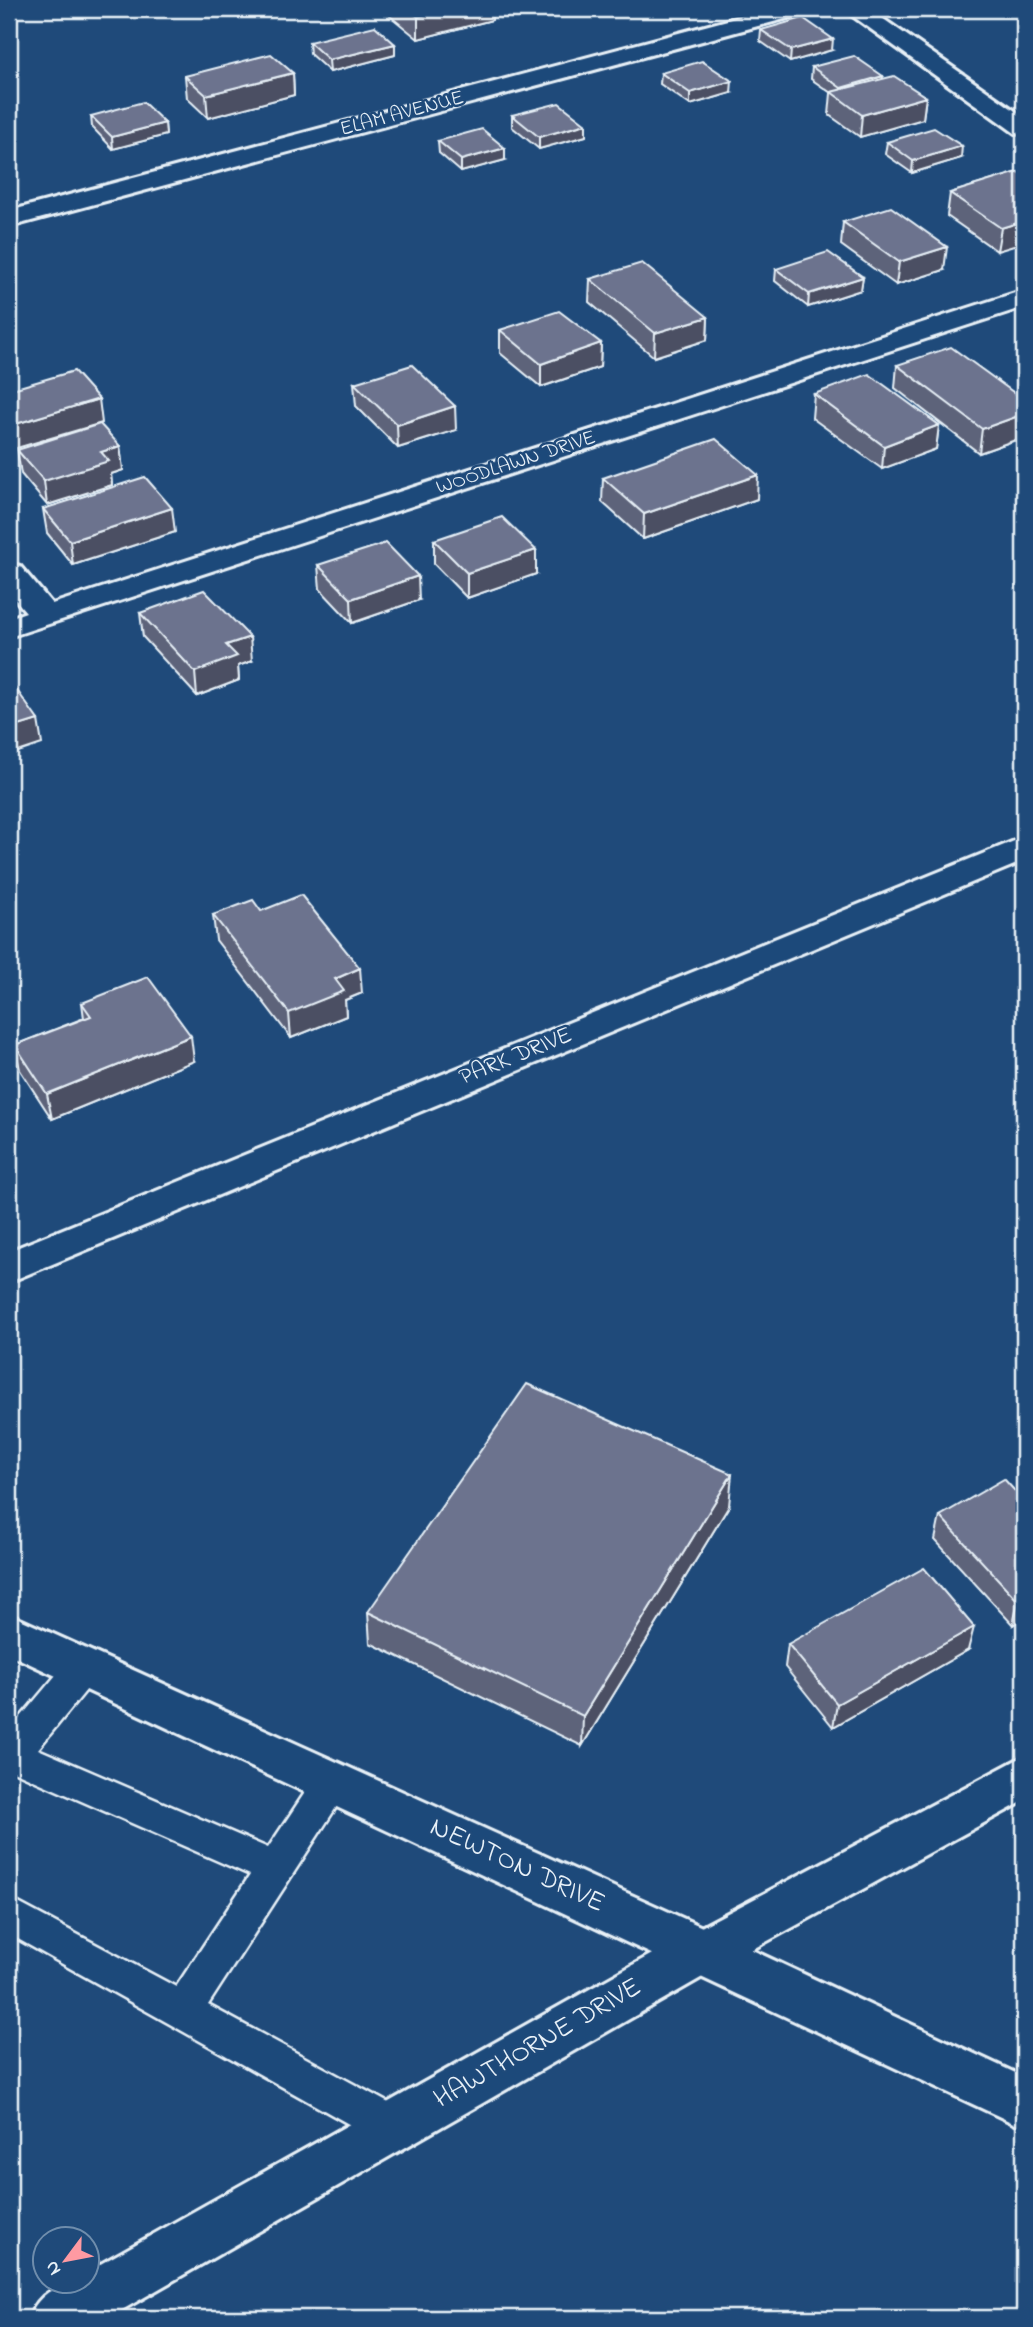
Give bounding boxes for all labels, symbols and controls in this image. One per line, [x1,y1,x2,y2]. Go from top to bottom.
street label: ELAM AVENUE [337,83,467,145]
street label: WOODLAWN DRIVE [432,423,600,503]
street label: PARK DRIVE [454,1018,578,1096]
street label: NEWTON DRIVE [423,1807,611,1925]
street label: HAWTHORNE DRIVE [427,1968,649,2120]
north arrow [32,2226,102,2296]
text: N [39,2255,69,2280]

